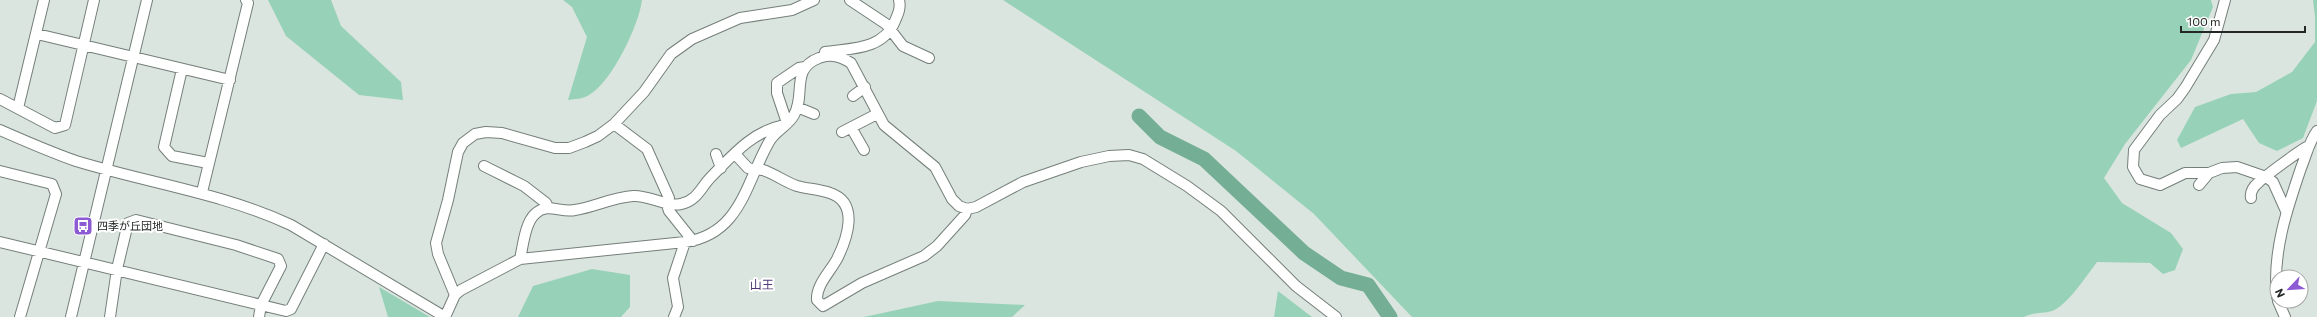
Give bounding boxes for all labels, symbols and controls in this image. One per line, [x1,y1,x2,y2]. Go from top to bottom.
scale bar [2181,8,2305,34]
text: 100 m [2187,14,2221,28]
bus stop icon: 四季が丘団地 [72,215,94,237]
place label: 四季が丘団地 [97,219,163,232]
north arrow [2269,269,2309,309]
district label: 山王 [750,277,774,291]
text: N [2272,287,2287,300]

